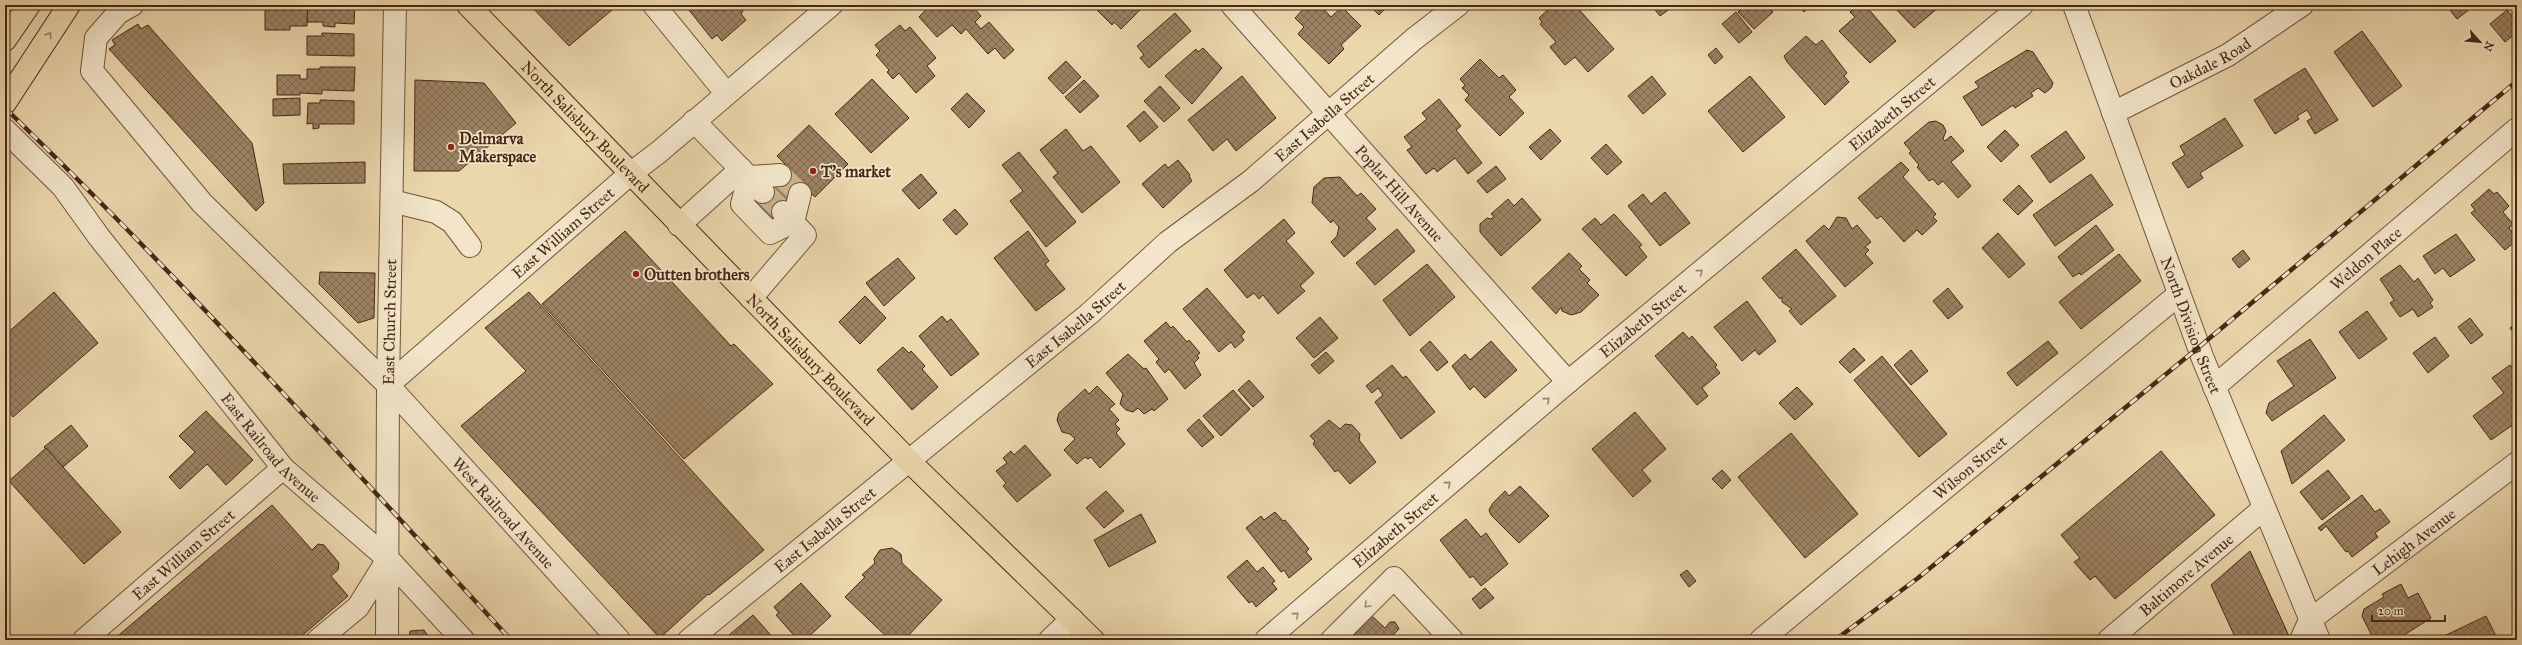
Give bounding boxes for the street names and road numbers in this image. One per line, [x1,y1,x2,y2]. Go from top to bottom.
street label: Oakdale Road [2166,34,2254,93]
street label: North Salisbury Boulevard [517,57,653,197]
street label: East Isabella Street [1271,69,1378,166]
street label: Elizabeth Street [1845,72,1939,155]
street label: Poplar Hill Avenue [1351,141,1448,246]
street label: East William Street [508,183,618,283]
street label: Weldon Place [2326,223,2406,294]
street label: North Division Street [2157,254,2225,397]
street label: East Church Street [379,258,400,385]
street label: East Isabella Street [1021,276,1130,372]
street label: Elizabeth Street [1596,279,1690,362]
street label: North Salisbury Boulevard [742,290,878,430]
street label: East Railroad Avenue [217,389,325,507]
street label: Wilson Street [1929,431,2011,504]
street label: West Railroad Avenue [448,453,559,573]
street label: East Isabella Street [770,483,880,577]
street label: Elizabeth Street [1349,488,1443,572]
street label: Lehigh Avenue [2368,504,2460,579]
street label: East William Street [128,505,239,604]
street label: Baltimore Avenue [2135,529,2237,620]

